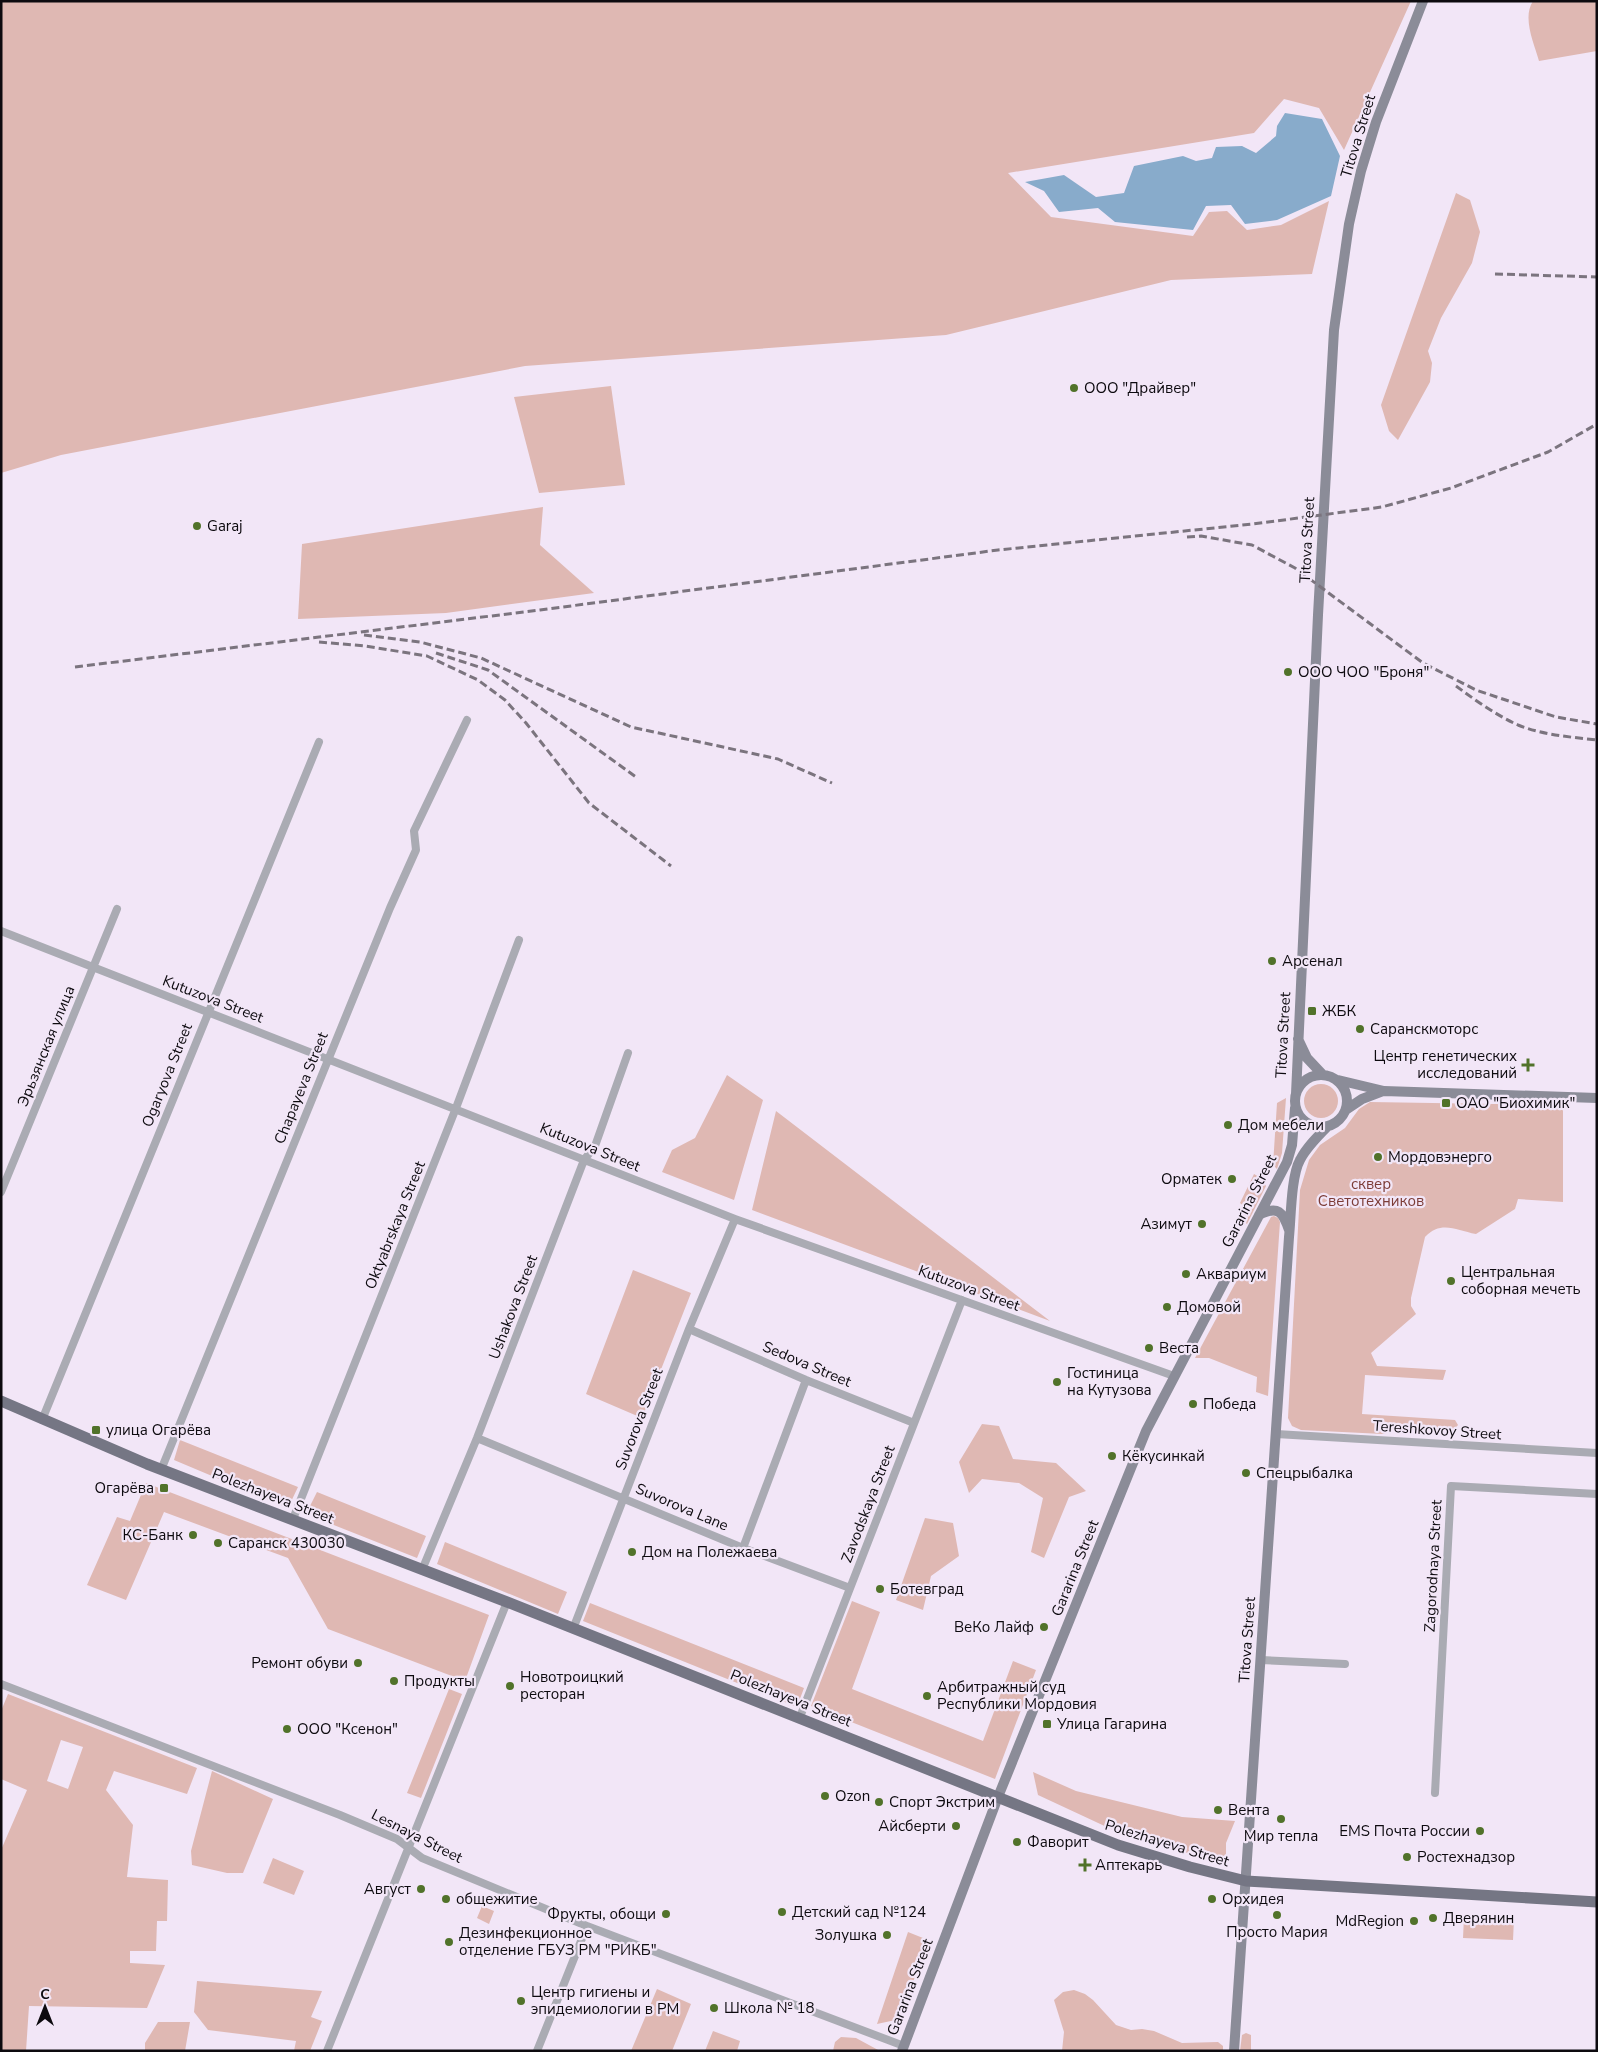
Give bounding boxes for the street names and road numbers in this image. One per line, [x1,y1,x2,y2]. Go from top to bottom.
street label: Titova Street [1336,91,1380,180]
street label: Titova Street [1295,496,1319,584]
street label: Kutuzova Street [160,971,267,1028]
street label: Эрьзянская улица [13,983,79,1109]
street label: Titova Street [1271,991,1295,1079]
street label: Ogaryova Street [137,1019,197,1130]
street label: Chapayeva Street [269,1028,333,1147]
street label: Kutuzova Street [537,1118,644,1177]
street label: Gararina Street [1217,1150,1281,1251]
street label: Oktyabrskaya Street [360,1157,430,1292]
street label: Ushakova Street [484,1251,542,1362]
street label: Kutuzova Street [915,1260,1023,1316]
street label: Sedova Street [760,1336,855,1392]
street label: Suvorova Street [610,1365,668,1473]
street label: Tereshkovoy Street [1372,1416,1503,1445]
street label: Zavodskaya Street [836,1442,900,1566]
street label: Polezhayeva Street [209,1464,337,1529]
street label: Suvorova Lane [632,1478,732,1536]
street label: Zagorodnaya Street [1420,1498,1447,1633]
street label: Gararina Street [1047,1516,1104,1619]
street label: Titova Street [1234,1596,1260,1684]
street label: Polezhayeva Street [727,1665,855,1732]
street label: Lesnaya Street [368,1804,467,1868]
street label: Polezhayeva Street [1102,1815,1232,1872]
street label: Gararina Street [882,1935,938,2038]

